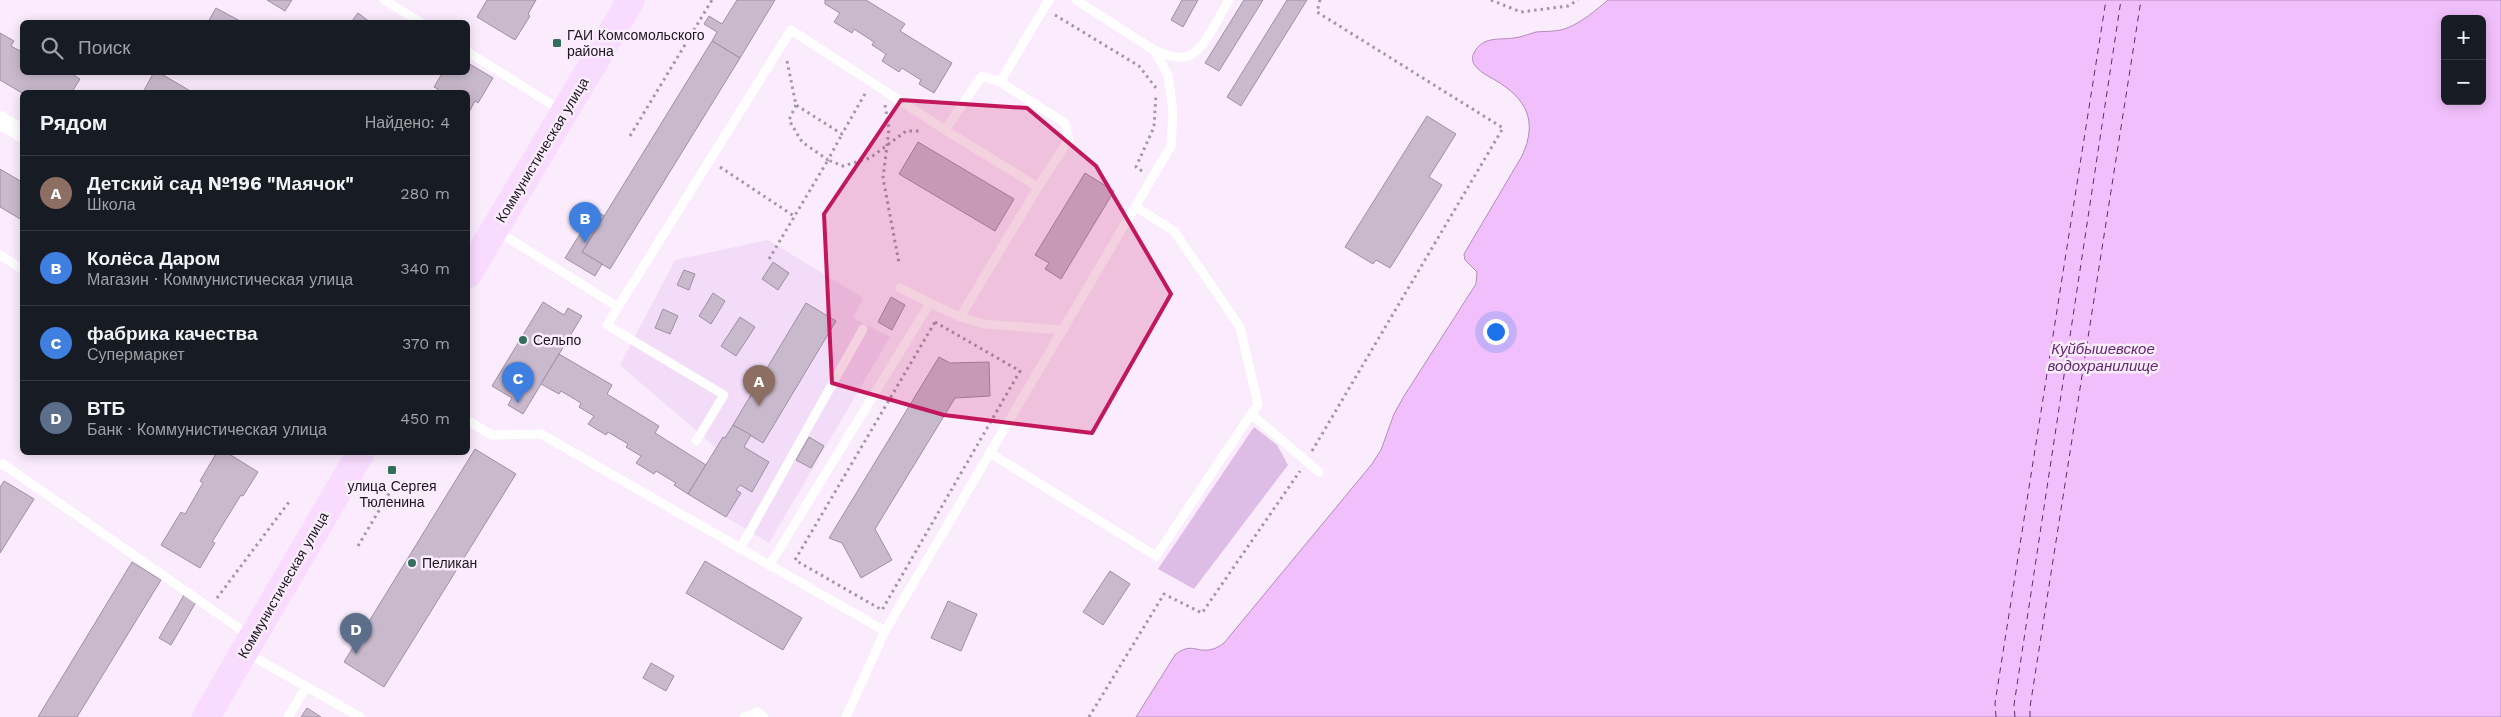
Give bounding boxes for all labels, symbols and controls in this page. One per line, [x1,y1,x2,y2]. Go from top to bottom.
map controls [2441,15,2486,105]
button: + [2441,15,2486,60]
search box [20,20,470,75]
place label: ГАИ Комсомольского района [567,27,705,59]
icon: search [38,34,66,62]
text: Поиск [78,36,131,59]
marker: ГАИ Комсомольского района [551,37,563,49]
button: − [2441,60,2486,105]
street label: Коммунистическая улица [492,74,592,225]
text: Рядом [40,110,107,135]
text: Найдено: 4 [365,113,450,132]
text: Детский сад №196 "Маячок" [87,172,354,195]
text: A [51,184,61,203]
text: 280 m [400,184,450,203]
text: Школа [87,195,136,214]
pin: B [569,202,601,243]
text: Колёса Даром [87,247,220,270]
text: B [51,259,61,278]
text: 340 m [400,259,450,278]
text: Магазин · Коммунистическая улица [87,270,353,289]
your location [1483,319,1509,345]
text: фабрика качества [87,322,258,345]
place label: Сельпо [533,332,581,348]
text: C [51,334,61,353]
text: 370 m [402,334,450,353]
marker: Сельпо [517,334,529,346]
water label: Куйбышевское водохранилище [2048,340,2158,375]
text: Супермаркет [87,345,185,364]
pin: C [502,362,534,403]
pin: A [743,365,775,406]
text: ВТБ [87,397,125,420]
text: D [50,409,62,428]
text: 450 m [400,409,450,428]
text: Банк · Коммунистическая улица [87,420,327,439]
marker: улица Сергея Тюленина [386,464,398,476]
place label: улица Сергея Тюленина [347,478,437,510]
street label: Коммунистическая улица [235,509,332,661]
place label: Пеликан [422,555,477,571]
marker: Пеликан [406,557,418,569]
pin: D [340,613,372,654]

